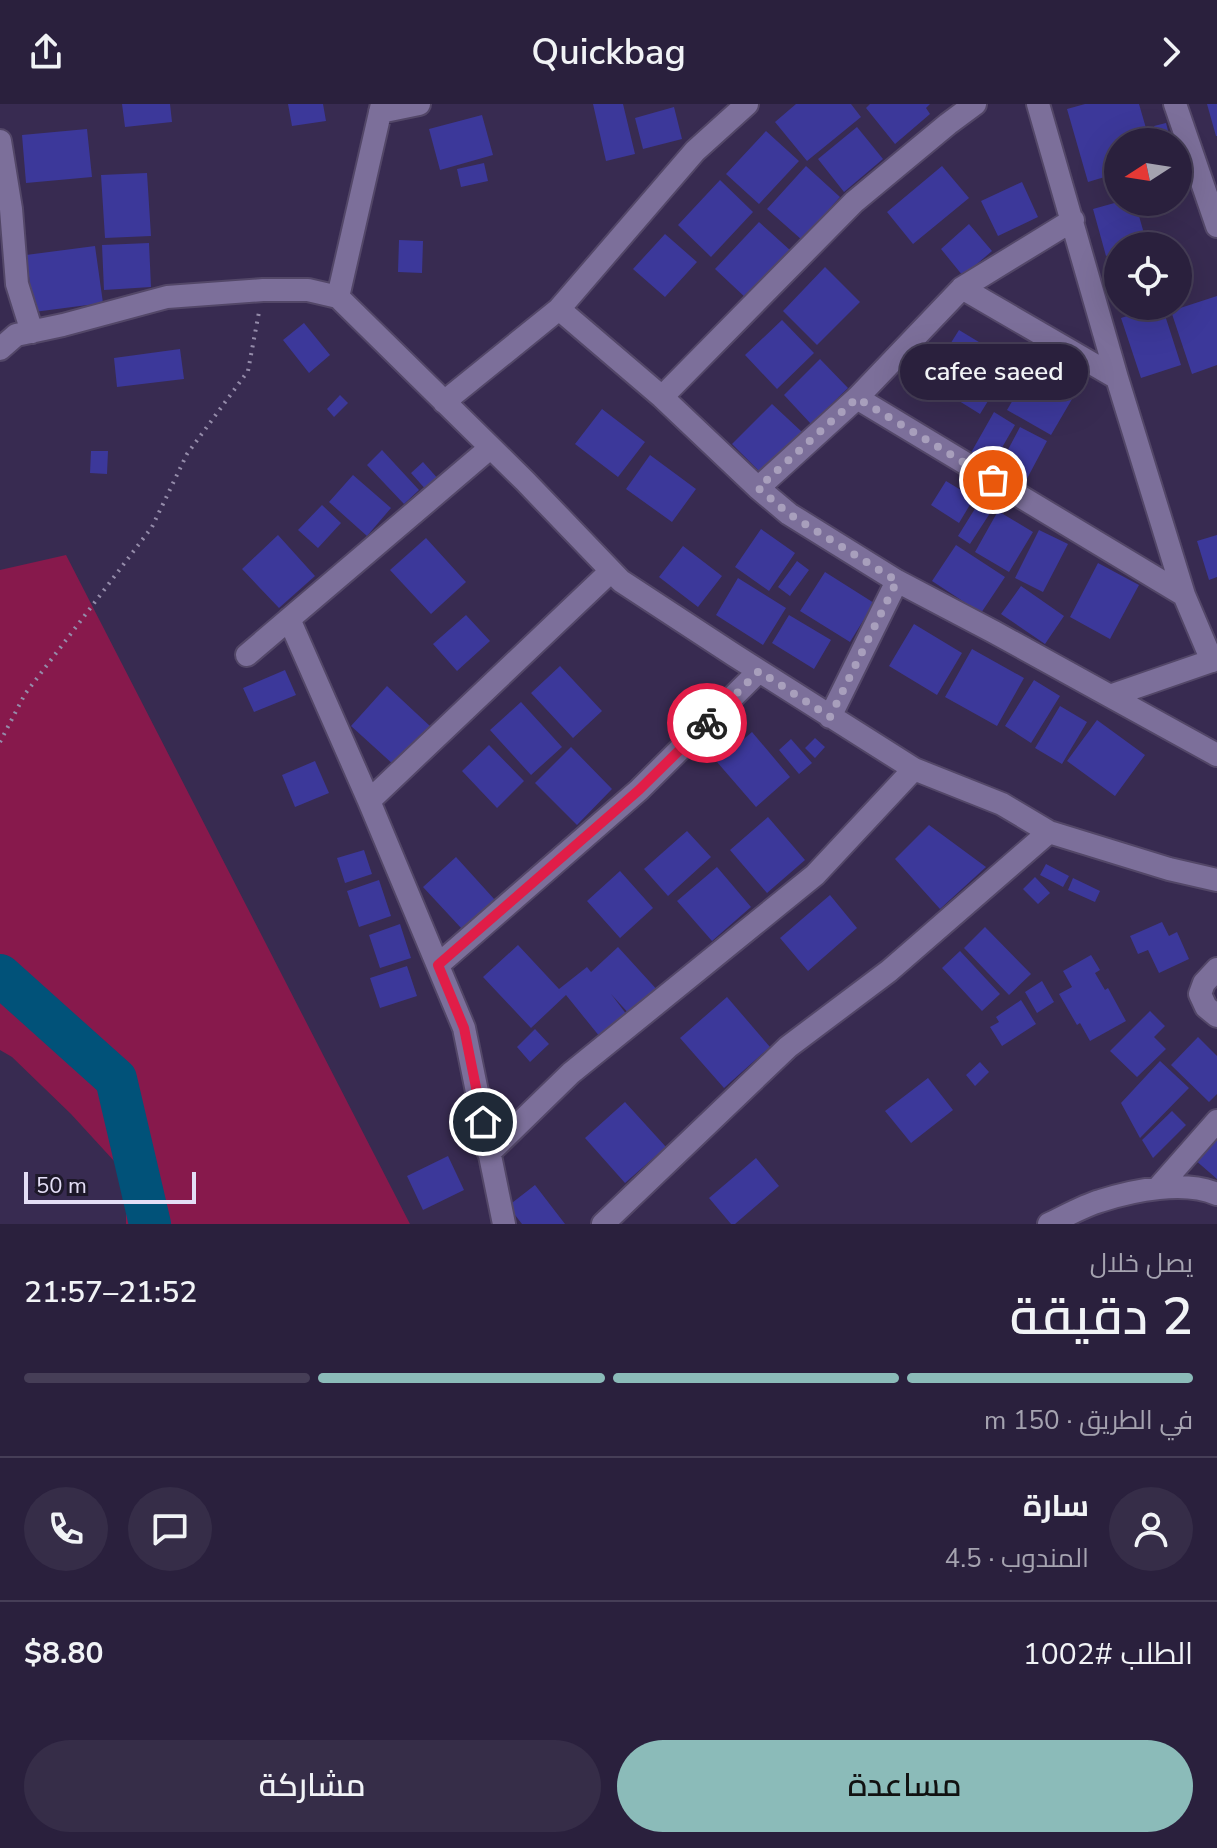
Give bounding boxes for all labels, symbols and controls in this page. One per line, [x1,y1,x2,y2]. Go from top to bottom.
text: Quickbag [531,28,686,77]
icon: share [24,30,68,74]
icon: forward [1149,30,1193,74]
north arrow [1104,128,1192,216]
map controls [1104,128,1192,320]
button: locate [1104,232,1192,320]
callout: cafee saeed [899,344,1087,400]
text: cafee saeed [924,354,1064,389]
pin [959,446,1027,514]
icon: bag [971,458,1015,502]
courier [667,683,747,763]
icon: bike [685,701,729,745]
pin [449,1088,517,1156]
icon: home [461,1100,505,1144]
scale bar [24,1168,196,1204]
text: 50 m [36,1171,87,1201]
text: يصل خلال [1090,1246,1193,1281]
text: 21:52–21:57 [24,1272,197,1313]
text: 2 دقيقة [1010,1281,1193,1352]
text: في الطريق · 150 m [984,1403,1193,1438]
text: سارة [1023,1486,1089,1527]
button: phone [24,1487,108,1571]
button: chat [128,1487,212,1571]
button: person [1109,1487,1193,1571]
text: المندوب · 4.5 [945,1541,1089,1576]
text: $8.80 [24,1633,103,1674]
text: الطلب #1002 [1023,1634,1193,1675]
button: مشاركة [24,1740,601,1832]
button: مساعدة [617,1740,1193,1832]

